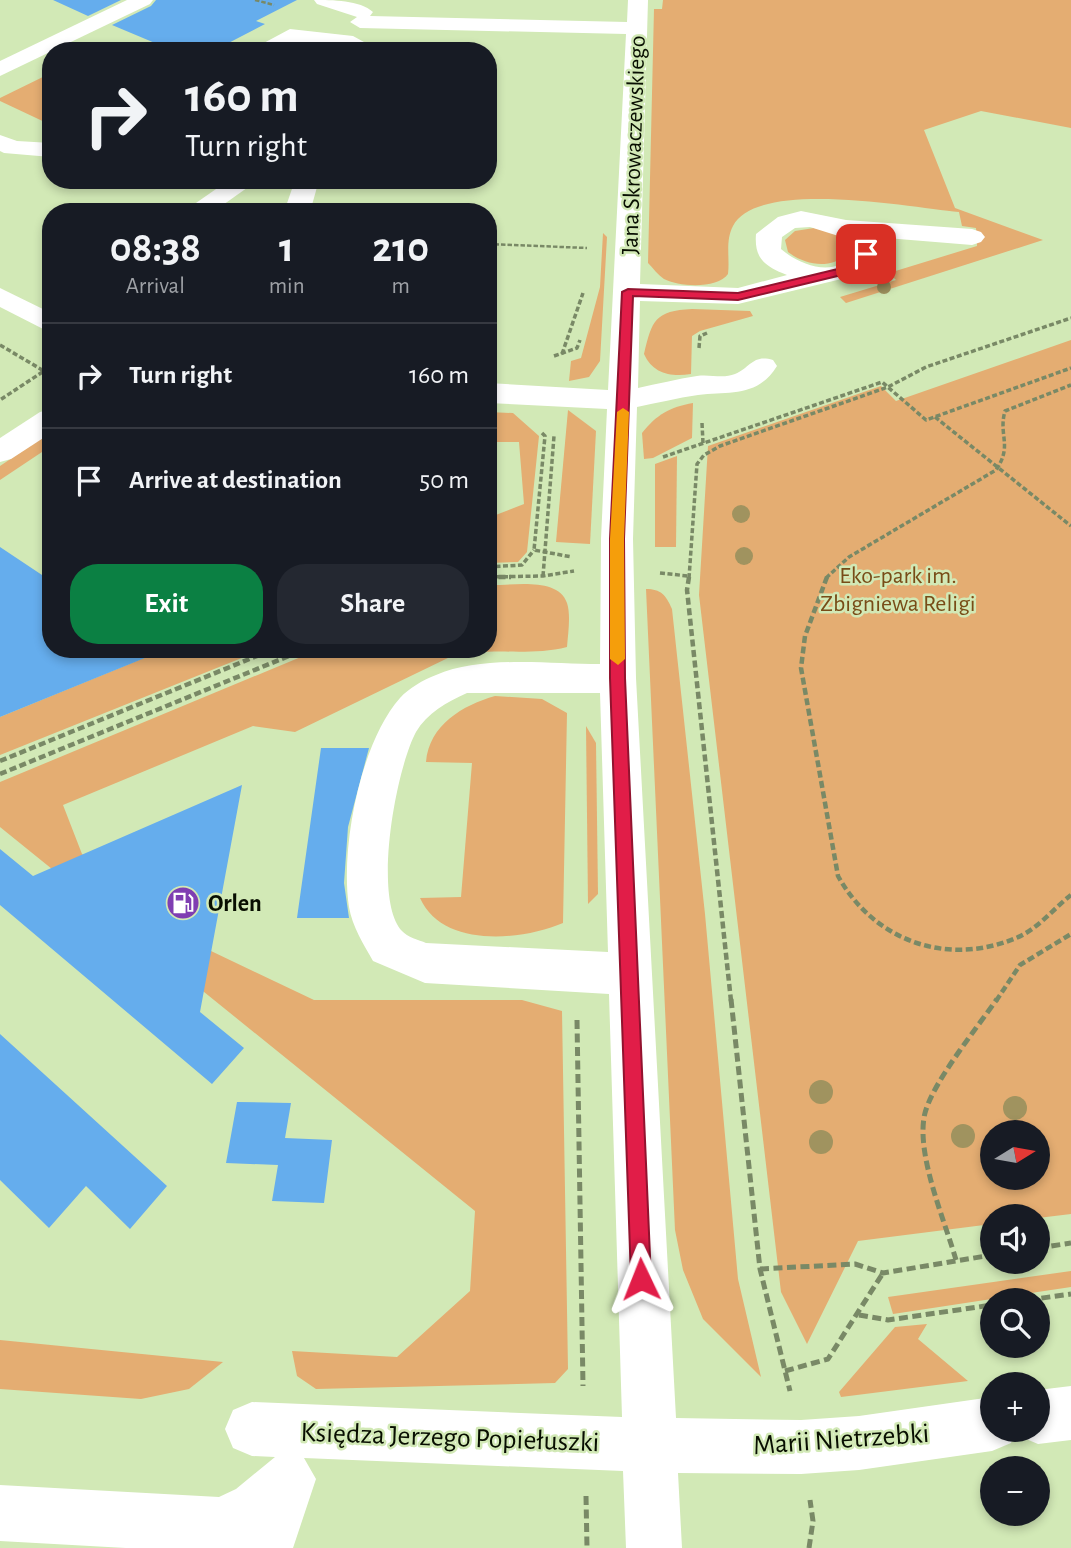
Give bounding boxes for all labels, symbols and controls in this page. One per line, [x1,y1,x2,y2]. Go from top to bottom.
street label: Jana Skrowaczewskiego [618,35,650,255]
icon: right [70,70,161,161]
text: 160 m [185,72,299,121]
text: Turn right [185,130,307,162]
pin [836,224,896,284]
text: 08:38 [110,227,201,269]
text: 1 [279,227,294,269]
text: 210 [372,227,429,269]
icon: arrive [847,235,885,273]
text: Arrival [126,275,185,298]
text: min [269,275,305,298]
text: m [392,275,410,298]
icon: right [70,357,108,395]
text: Turn right [129,362,232,388]
text: 160 m [409,362,469,388]
icon: arrive [70,462,108,500]
text: Arrive at destination [129,467,342,493]
text: 50 m [419,467,469,493]
button: Exit [70,564,263,644]
button: Share [277,564,469,644]
park label: Eko-park im. Zbigniewa Religi [820,564,976,616]
fuel station icon: Orlen [164,884,202,922]
place label: Orlen [208,892,262,916]
north arrow [980,1120,1050,1190]
map controls [980,1120,1050,1526]
button: sound [980,1204,1050,1274]
position arrow [604,1242,678,1316]
button: search [980,1288,1050,1358]
button: + [980,1372,1050,1442]
street label: Księdza Jerzego Popiełuszki [300,1419,600,1457]
street label: Marii Nietrzebki [752,1420,930,1460]
button: − [980,1456,1050,1526]

